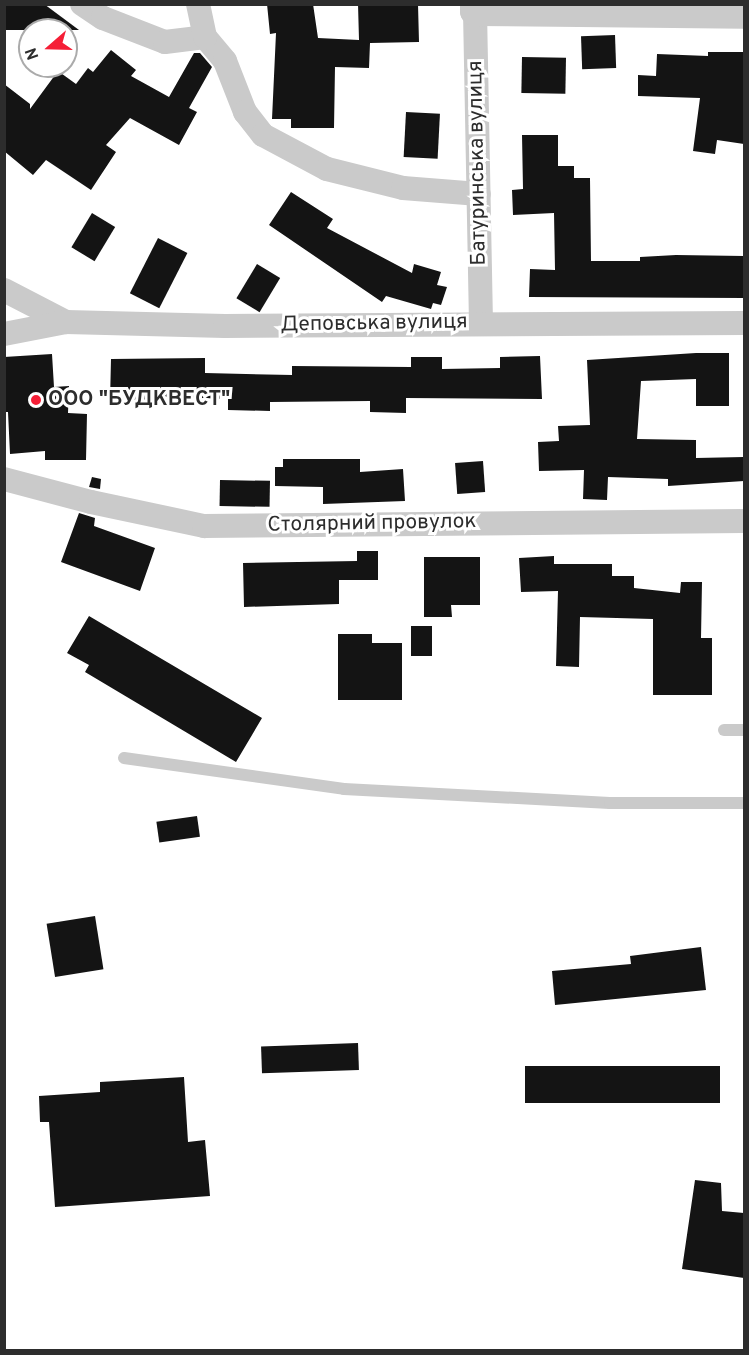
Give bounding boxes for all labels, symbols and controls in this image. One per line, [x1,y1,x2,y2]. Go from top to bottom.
north arrow [18,18,78,78]
text: N [22,45,44,62]
street label: Батуринська вулиця [464,60,492,266]
street label: Деповська вулиця [280,310,468,338]
place label: ООО "БУДКВЕСТ" [48,387,230,413]
marker: ООО "БУДКВЕСТ" [29,393,43,407]
street label: Столярний провулок [267,510,477,538]

